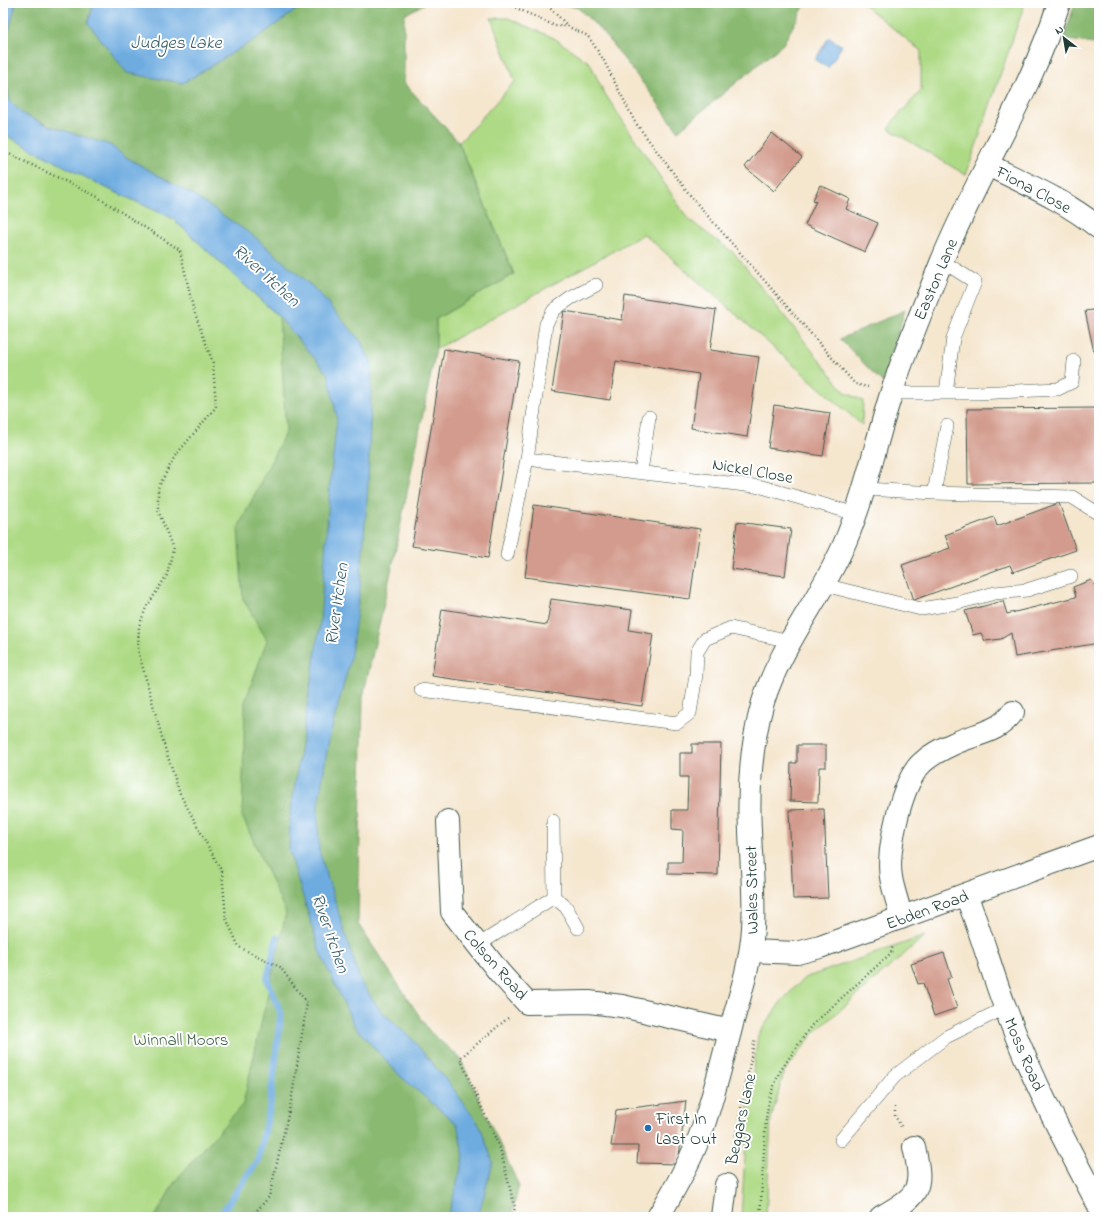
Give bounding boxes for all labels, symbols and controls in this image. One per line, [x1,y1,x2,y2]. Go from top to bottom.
north arrow [1044,18,1084,58]
text: N [1052,22,1067,39]
water label: Judges Lake [130,31,223,57]
street label: Fiona Close [990,160,1076,221]
street label: Easton Lane [908,234,965,324]
water label: River Itchen [226,239,306,315]
street label: Nickel Close [710,452,795,491]
water label: River Itchen [319,560,357,647]
street label: Wales Street [739,845,766,934]
street label: Ebden Road [883,884,973,937]
water label: River Itchen [303,890,355,978]
street label: Colson Road [457,924,533,1007]
street label: Moss Road [997,1014,1050,1096]
park label: Winnall Moors [134,1028,228,1053]
street label: Beggars Lane [719,1071,765,1169]
place label: First In Last Out [655,1107,717,1152]
marker: First In Last Out [643,1123,653,1133]

